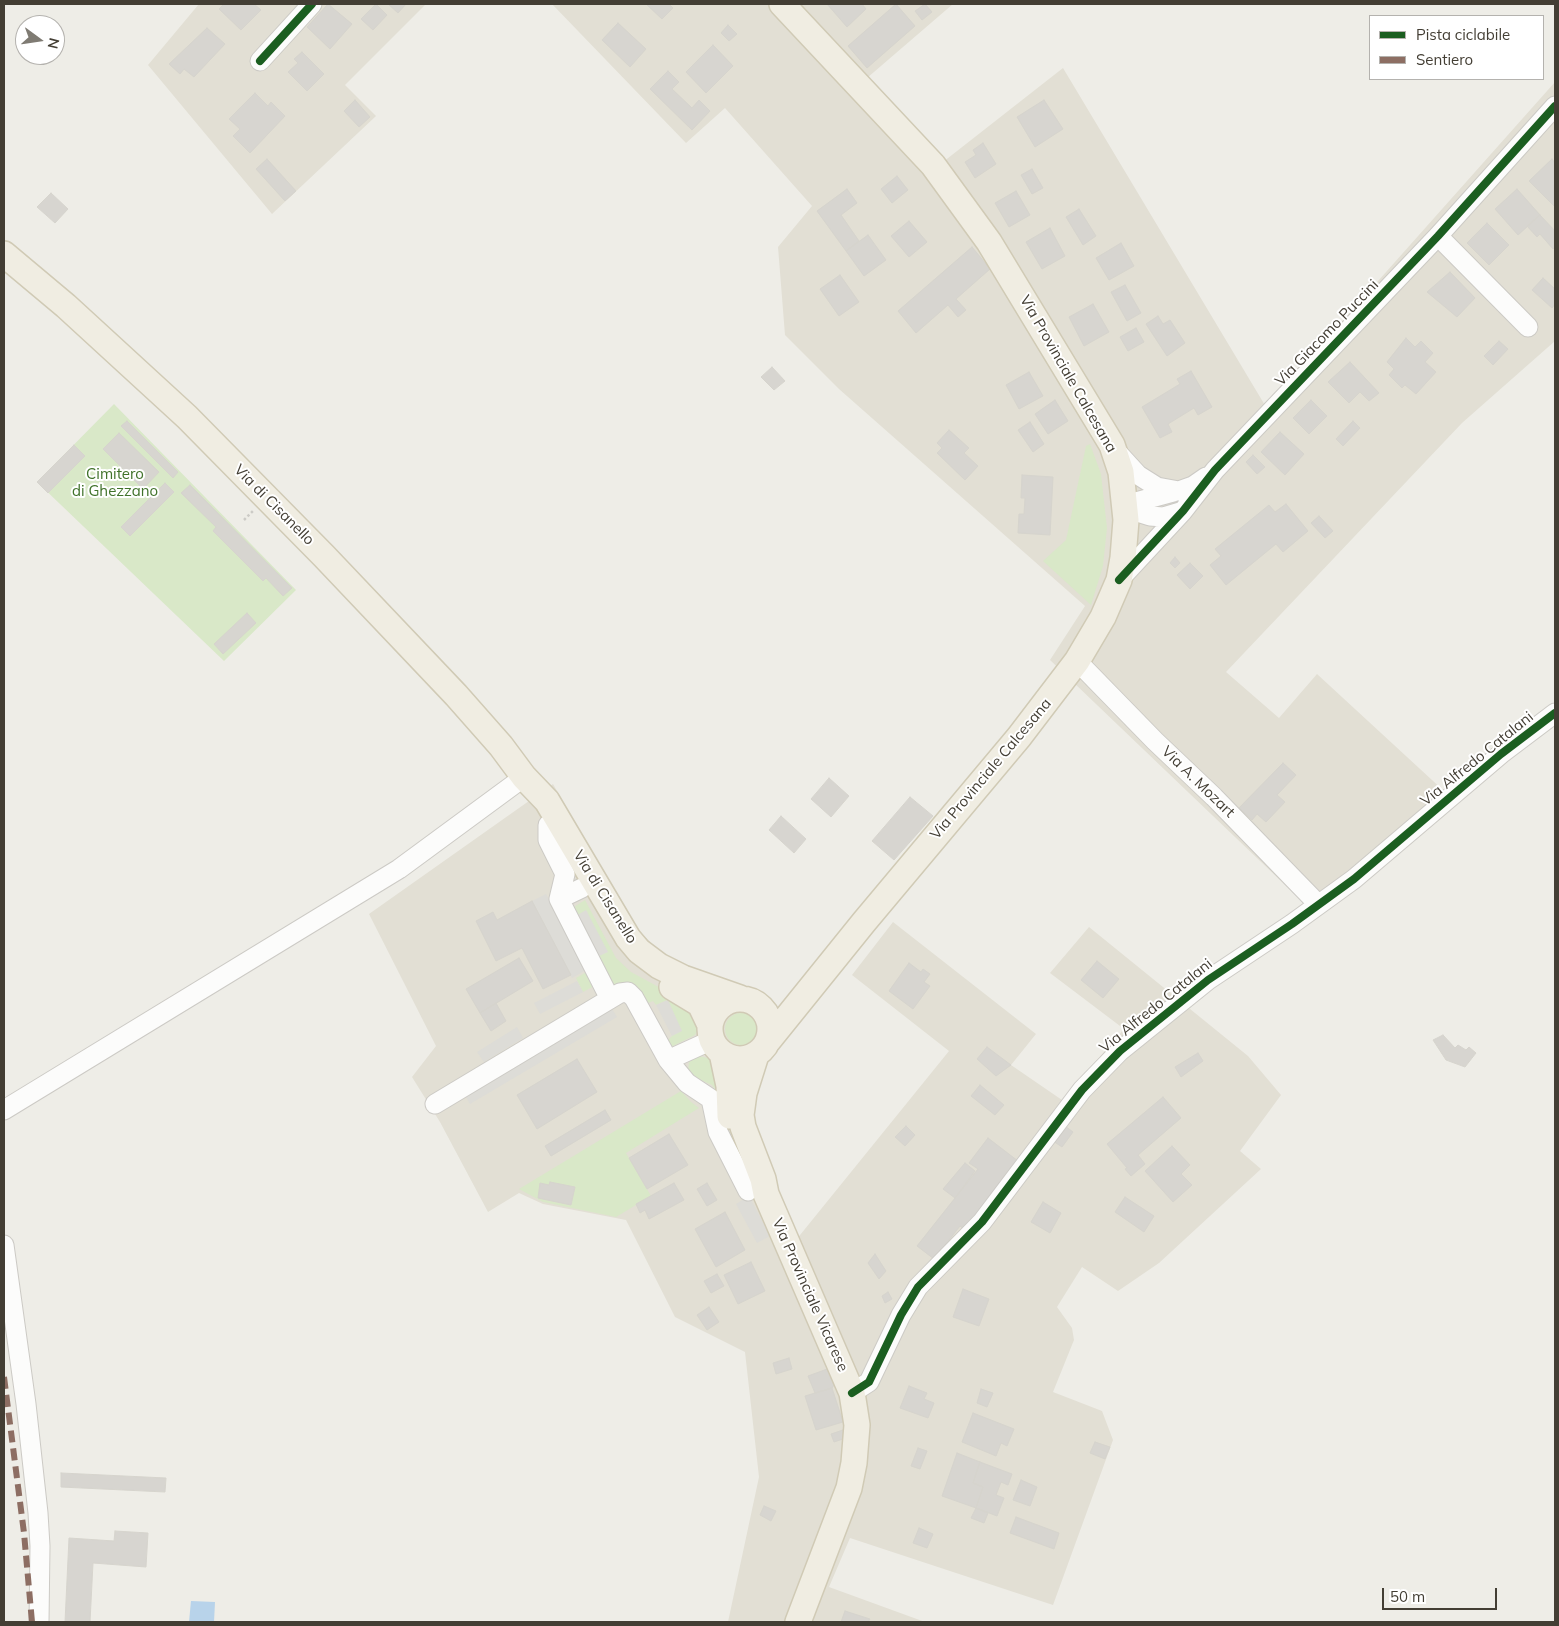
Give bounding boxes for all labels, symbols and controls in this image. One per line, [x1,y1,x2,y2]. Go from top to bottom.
north arrow [15,15,65,65]
legend [1369,15,1544,80]
text: Pista ciclabile [1416,25,1510,44]
text: N [44,36,64,51]
text: Sentiero [1416,50,1473,69]
street label: Via Giacomo Puccini [1272,276,1382,390]
street label: Via Provinciale Calcesana [1016,292,1120,456]
street label: Via di Cisanello [230,461,318,549]
park label: Cimitero di Ghezzano [72,465,158,500]
street label: Via Provinciale Calcesana [927,695,1055,843]
street label: Via Alfredo Catalani [1417,708,1537,810]
street label: Via A. Mozart [1158,743,1238,821]
street label: Via di Cisanello [569,847,641,947]
street label: Via Alfredo Catalani [1096,955,1216,1057]
street label: Via Provinciale Vicarese [768,1216,852,1374]
scale bar [1384,1578,1499,1610]
text: 50 m [1390,1587,1425,1606]

